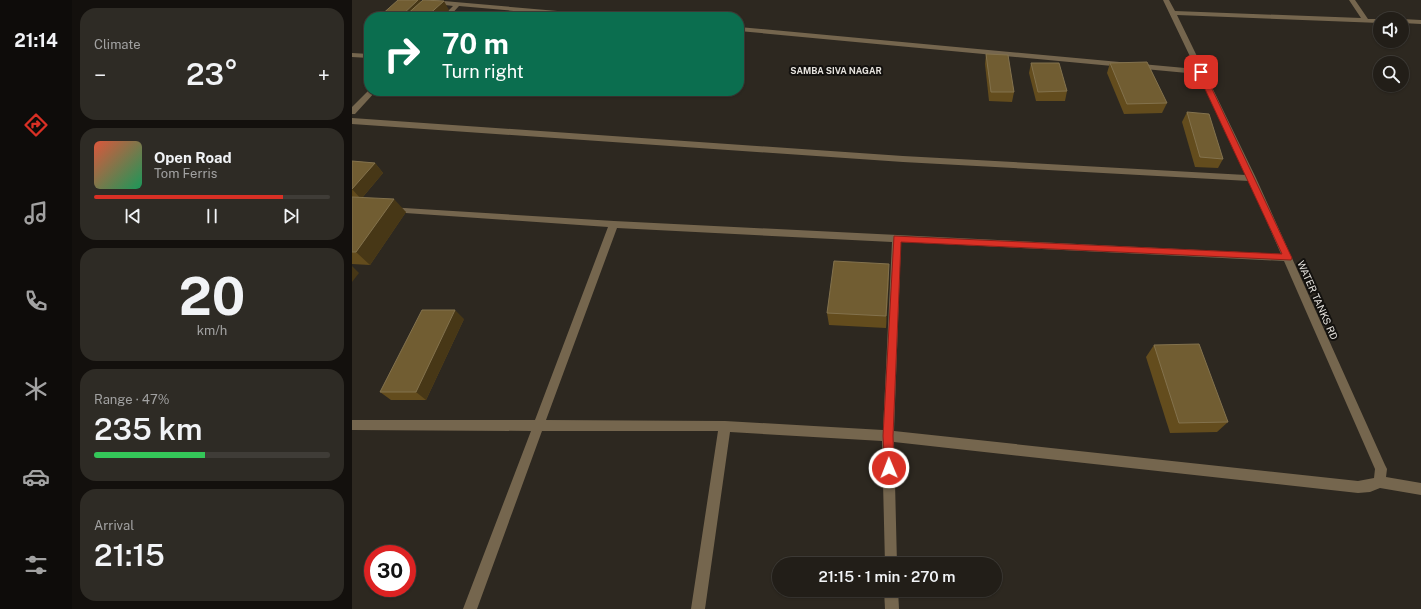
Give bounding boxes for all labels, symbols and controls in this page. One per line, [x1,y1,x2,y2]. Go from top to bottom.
map controls [1373,12,1409,92]
button: sound [1373,12,1409,48]
text: 70 m [442,27,509,60]
icon: right [376,28,428,80]
text: 21:14 [14,30,58,51]
text: Climate [94,37,141,52]
pin [1184,55,1218,89]
text: 23° [186,56,238,92]
button: search [1373,56,1409,92]
text: Turn right [442,61,524,82]
icon: arrive [1190,61,1212,83]
text: − [94,62,106,88]
text: + [318,62,330,88]
district label: SAMBA SIVA NAGAR [790,65,882,76]
icon: directions [22,111,50,139]
text: Open Road [154,149,232,166]
text: Tom Ferris [154,166,217,181]
icon: music [22,199,50,227]
icon: previous [122,205,144,227]
icon: pause [201,205,223,227]
icon: next [280,205,302,227]
street label: WATER TANKS RD [1295,259,1341,341]
text: 20 [179,266,245,327]
icon: phone [22,287,50,315]
text: km/h [197,323,227,338]
icon: climate [22,375,50,403]
text: Range · 47% [94,392,169,407]
text: 235 km [94,411,202,447]
position arrow [868,447,910,489]
icon: car [22,463,50,491]
text: Arrival [94,518,134,533]
text: 21:15 [94,537,165,573]
speed limit sign: 30 [364,545,416,597]
icon: filters [22,551,50,579]
text: 21:15 · 1 min · 270 m [819,568,955,585]

